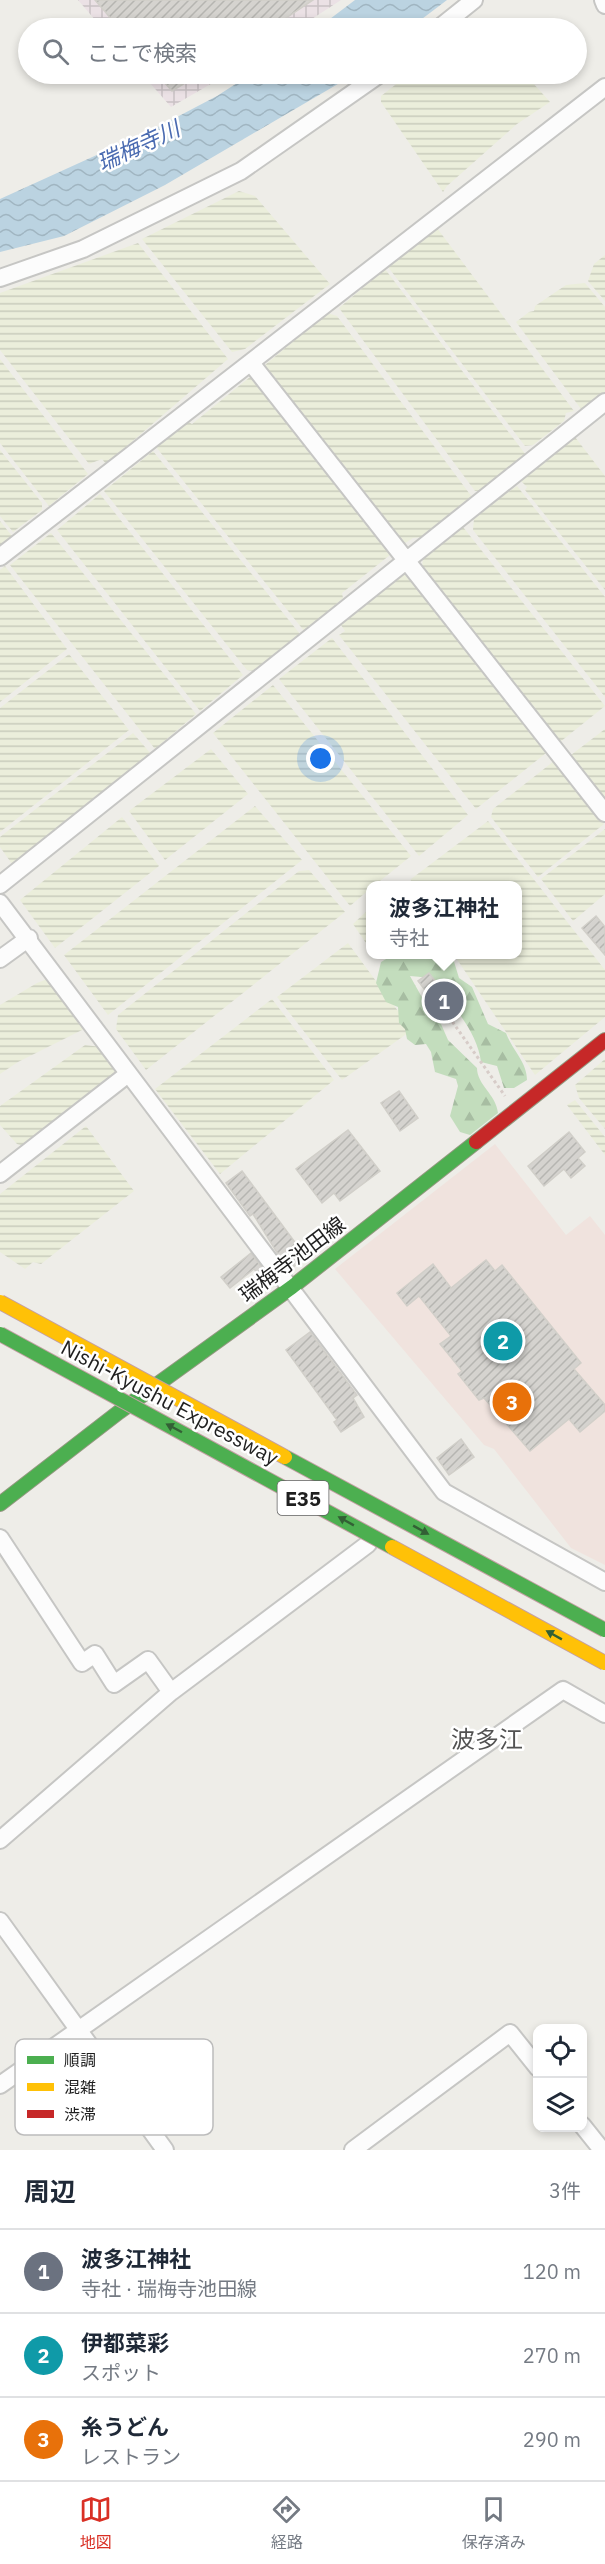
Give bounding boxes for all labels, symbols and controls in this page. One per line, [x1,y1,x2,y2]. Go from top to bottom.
search box [18,18,587,84]
icon: search [39,35,72,68]
text: ここで検索 [87,38,197,67]
water label: 瑞梅寺川 [92,112,186,177]
your location [306,744,335,773]
popup [366,881,522,959]
text: 波多江神社 [389,893,499,922]
text: 寺社 [389,924,429,951]
pin: 1 [424,978,464,1024]
street label: 瑞梅寺池田線 [233,1210,351,1308]
pin: 2 [484,1318,522,1364]
street label: Nishi-Kyushu Expressway [56,1333,284,1471]
pin: 3 [492,1380,532,1424]
one-way arrow [166,1423,183,1433]
road number: E35 [278,1481,328,1515]
one-way arrow [337,1516,354,1526]
one-way arrow [413,1525,430,1535]
one-way arrow [545,1630,562,1640]
district label: 波多江 [451,1723,523,1755]
map controls [533,2024,587,2132]
button: locate [533,2024,587,2078]
legend [15,2039,213,2135]
text: 順調 [64,2050,96,2070]
text: 混雑 [64,2077,96,2097]
button: layers [533,2078,587,2132]
text: 渋滞 [64,2104,96,2124]
text: 周辺 [24,2174,76,2208]
text: 3件 [549,2177,581,2204]
text: 波多江神社 [81,2244,191,2273]
text: 1 [38,2258,50,2285]
text: 120 m [523,2258,581,2285]
text: 寺社 · 瑞梅寺池田線 [81,2275,257,2302]
text: 伊都菜彩 [81,2328,169,2357]
text: 2 [38,2342,50,2369]
text: 270 m [523,2342,581,2369]
text: スポット [81,2359,161,2386]
text: 糸うどん [81,2412,169,2441]
text: 3 [38,2426,50,2453]
text: 290 m [523,2426,581,2453]
text: レストラン [81,2443,181,2470]
tab: 地図 [79,2493,112,2553]
tab: 経路 [270,2493,303,2553]
tab: 保存済み [462,2493,526,2553]

